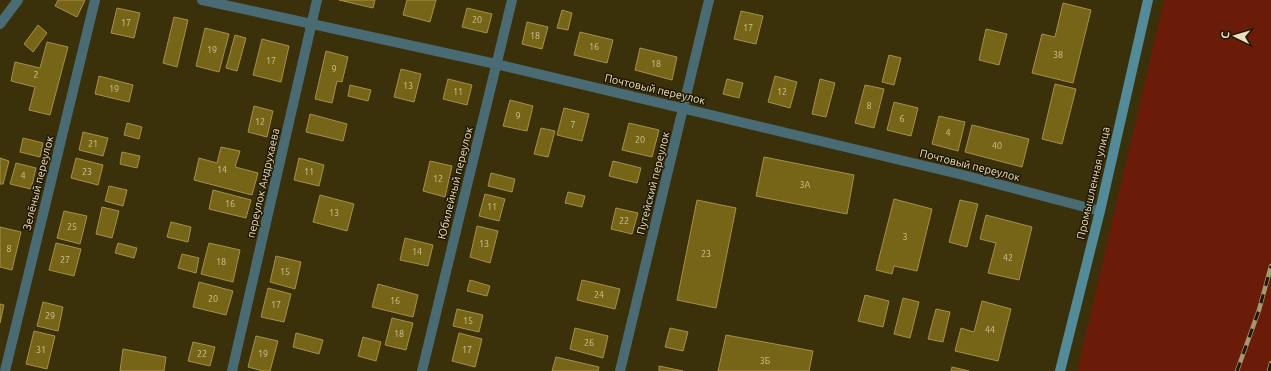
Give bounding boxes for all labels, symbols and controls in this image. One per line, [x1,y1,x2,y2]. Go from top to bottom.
house number: 20 [472,15,482,25]
north arrow [1215,16,1255,56]
house number: 17 [121,18,131,28]
house number: 17 [743,23,753,33]
house number: 18 [530,31,540,41]
text: С [1219,31,1231,39]
house number: 16 [589,42,599,52]
house number: 19 [207,45,217,55]
house number: 38 [1053,50,1063,60]
house number: 17 [266,56,276,66]
house number: 18 [651,59,661,69]
house number: 9 [331,64,337,74]
house number: 2 [33,70,39,80]
street label: Почтовый переулок [604,72,707,106]
house number: 13 [403,81,413,91]
house number: 19 [109,84,119,94]
house number: 11 [453,87,463,97]
house number: 12 [777,87,787,97]
house number: 8 [866,101,872,111]
house number: 9 [515,111,521,121]
house number: 6 [899,114,905,124]
house number: 12 [255,117,265,127]
house number: 7 [570,120,576,130]
street label: Юбилейный переулок [435,125,475,240]
street label: Промышленная улица [1074,126,1112,240]
street label: переулок Андрухаева [245,127,281,239]
house number: 4 [945,128,951,138]
street label: Путейский переулок [634,130,672,236]
street label: Зелёный переулок [20,134,56,231]
house number: 20 [635,135,645,145]
house number: 21 [88,139,98,149]
house number: 40 [992,141,1002,151]
street label: Почтовый переулок [919,147,1022,183]
house number: 14 [217,165,227,175]
house number: 23 [82,167,92,177]
house number: 11 [304,167,314,177]
house number: 4 [20,171,26,181]
house number: 12 [433,174,443,184]
house number: 3А [800,180,811,190]
house number: 16 [225,199,235,209]
house number: 11 [487,202,497,212]
house number: 13 [329,208,339,218]
house number: 22 [619,216,629,226]
house number: 25 [67,222,77,232]
house number: 3 [902,232,908,242]
house number: 13 [479,239,489,249]
house number: 8 [6,244,12,254]
house number: 14 [412,247,422,257]
house number: 23 [701,249,711,259]
house number: 42 [1003,253,1013,263]
house number: 27 [60,255,70,265]
house number: 18 [216,257,226,267]
house number: 15 [280,267,290,277]
house number: 24 [594,290,604,300]
house number: 20 [208,294,218,304]
house number: 16 [390,296,400,306]
house number: 17 [271,300,281,310]
house number: 29 [45,311,55,321]
house number: 15 [463,316,473,326]
house number: 44 [985,325,995,335]
house number: 18 [394,329,404,339]
house number: 26 [584,338,594,348]
house number: 31 [36,345,46,355]
house number: 17 [462,345,472,355]
house number: 22 [197,349,207,359]
house number: 19 [258,349,268,359]
house number: 3Б [760,356,771,366]

